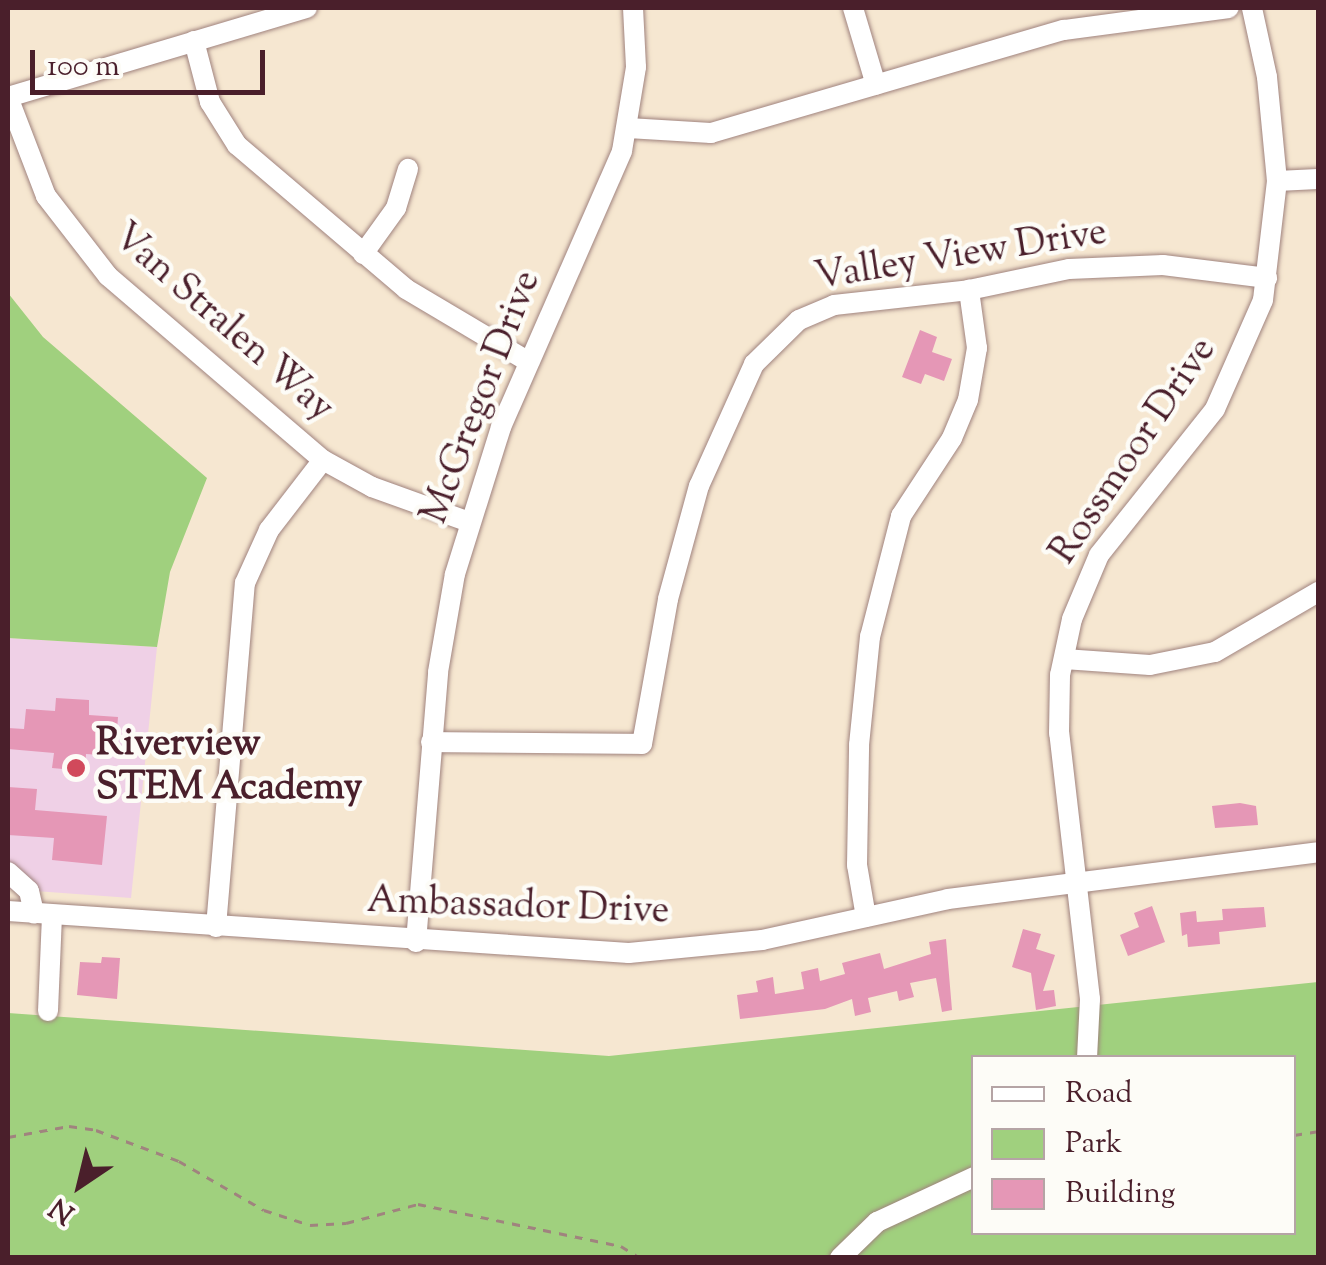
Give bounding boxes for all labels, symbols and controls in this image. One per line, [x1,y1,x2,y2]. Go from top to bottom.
scale bar [35,30,270,92]
text: 100 m [47,46,120,89]
street label: Valley View Drive [812,211,1110,303]
street label: Van Stralen Way [102,216,342,432]
street label: McGregor Drive [414,265,552,531]
street label: Rossmoor Drive [1043,330,1227,574]
place label: Riverview STEM Academy [96,723,362,812]
marker: Riverview STEM Academy [65,757,87,779]
street label: Ambassador Drive [366,880,670,936]
legend [971,1055,1296,1235]
text: Road [1065,1073,1132,1116]
text: Park [1065,1123,1122,1166]
north arrow [30,1135,130,1235]
text: Building [1065,1173,1175,1216]
text: N [42,1187,83,1232]

